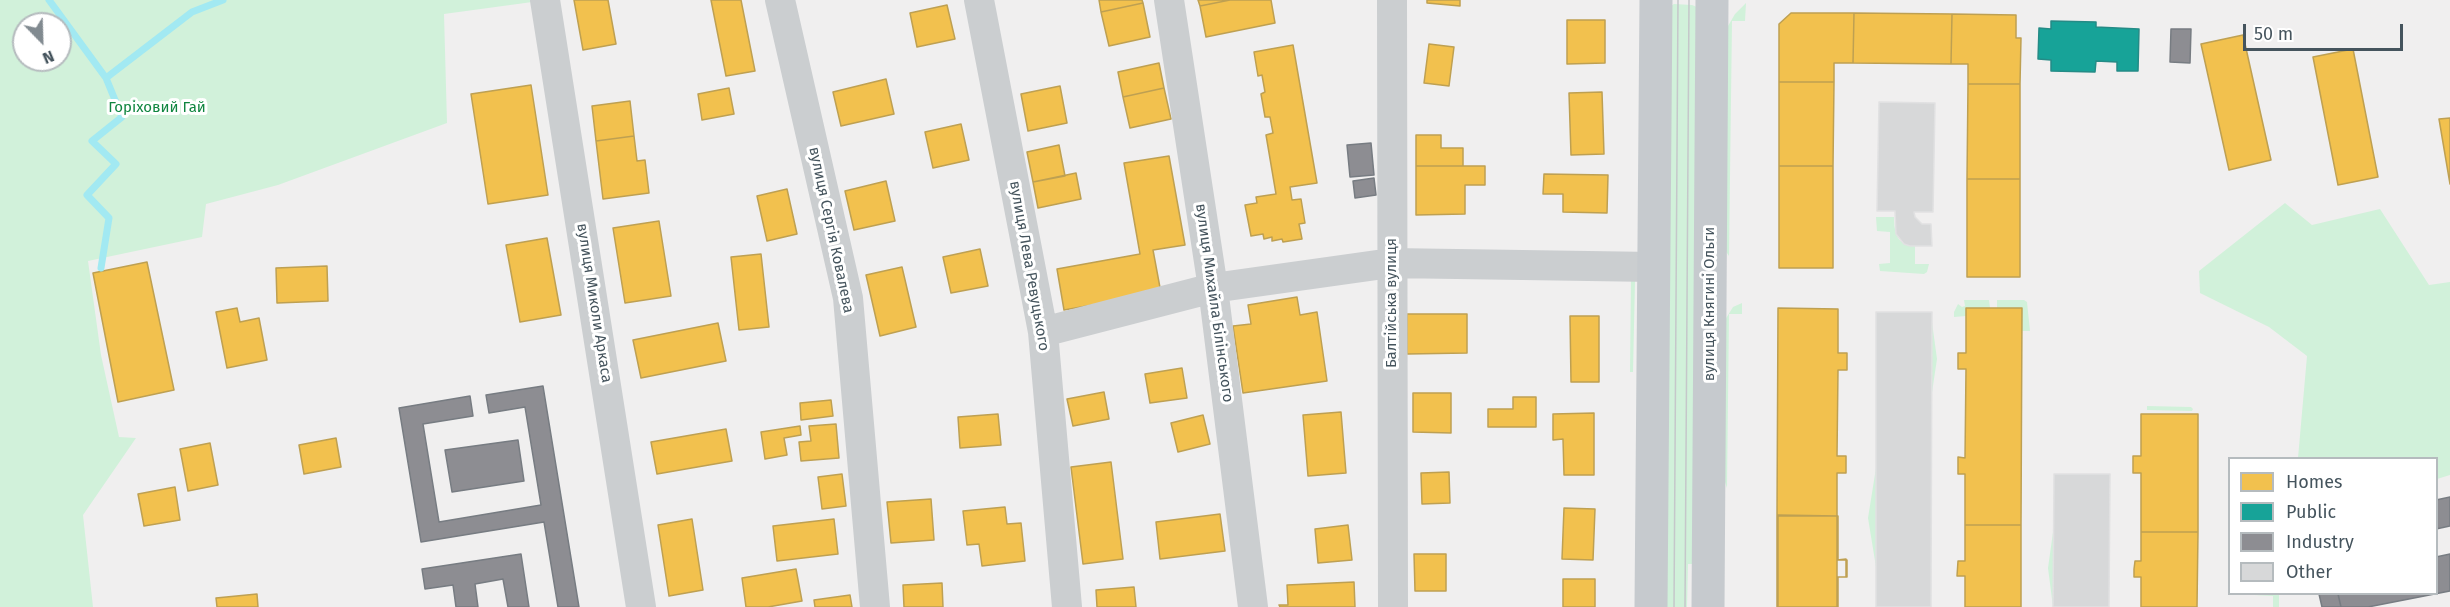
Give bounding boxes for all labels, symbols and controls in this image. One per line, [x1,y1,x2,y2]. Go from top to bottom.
north arrow [12,12,72,72]
scale bar [2246,12,2406,50]
text: 50 m [2254,23,2293,45]
text: N [40,46,57,68]
park label: Горіховий Гай [108,99,206,117]
street label: вулиця Сергія Ковалева [805,145,857,315]
street label: вулиця Лева Ревуцького [1005,180,1053,352]
street label: вулиця Михайла Білінського [1191,202,1237,404]
street label: вулиця Миколи Аркаса [573,222,615,384]
street label: вулиця Княгині Ольги [1701,227,1719,381]
street label: Балтійська вулиця [1383,238,1401,368]
legend [2228,457,2438,595]
text: Homes [2286,471,2342,493]
text: Public [2286,501,2336,523]
text: Industry [2286,531,2354,553]
text: Other [2286,561,2332,583]

